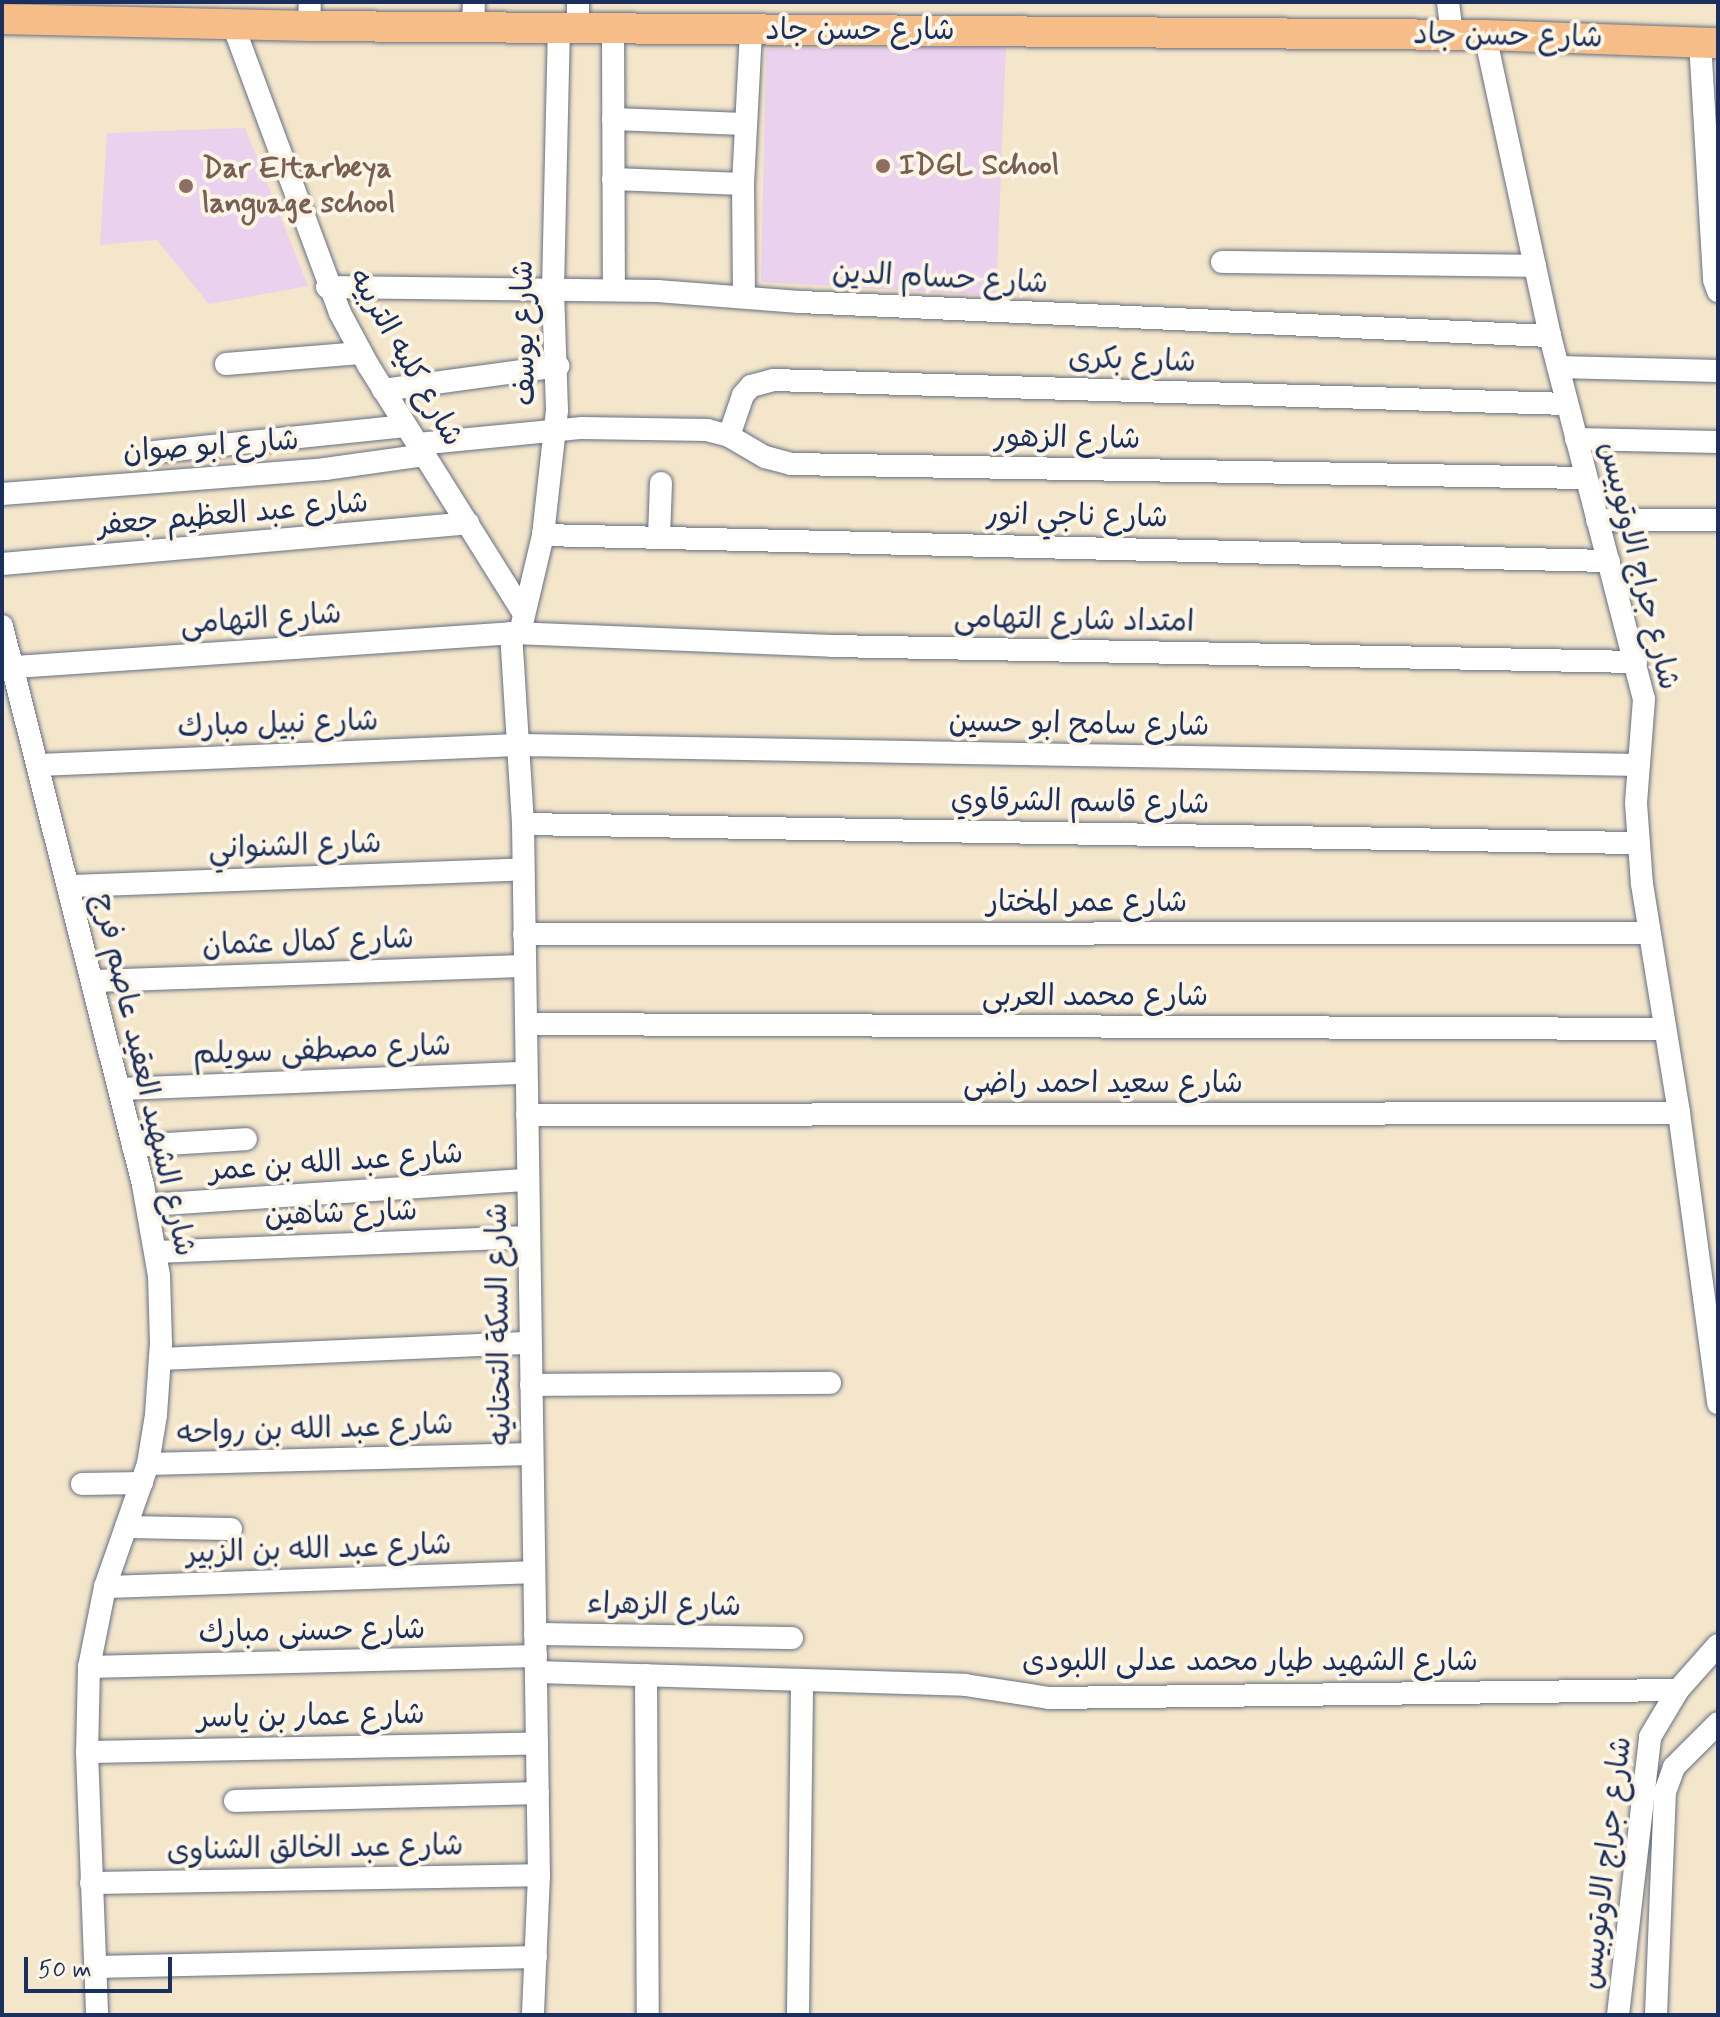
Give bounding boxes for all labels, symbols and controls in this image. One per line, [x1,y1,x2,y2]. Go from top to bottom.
street label: شارع حسن جاد [765,13,955,49]
street label: شارع حسن جاد [1413,17,1603,57]
place label: IDGL School [899,148,1059,184]
place label: Dar Eltarbeya language school [202,151,395,222]
marker: IDGL School [874,157,892,175]
marker: Dar Eltarbeya language school [177,177,195,195]
street label: شارع حسام الدين [831,255,1049,303]
street label: شارع يوسف [506,260,544,406]
street label: شارع كليه التربيه [340,263,470,453]
street label: شارع بكرى [1068,341,1196,381]
street label: شارع الزهور [993,420,1141,458]
street label: شارع ابو صوان [122,423,300,471]
street label: شارع جراج الاوتوبيس [1590,438,1686,694]
street label: شارع عبد العظيم جعفر [96,485,370,545]
street label: شارع ناجي انور [986,497,1168,537]
street label: شارع التهامى [179,596,343,644]
street label: امتداد شارع التهامى [953,601,1195,641]
street label: شارع نبيل مبارك [177,704,379,746]
street label: شارع سامح ابو حسين [948,705,1210,745]
street label: شارع قاسم الشرقاوي [950,783,1210,823]
street label: شارع الشنواني [208,826,382,868]
street label: شارع عمر المختار [987,885,1187,921]
street label: شارع الشهيد العقيد عاصم فرج [84,890,202,1260]
street label: شارع كمال عثمان [201,921,415,965]
street label: شارع محمد العربى [982,979,1208,1015]
street label: شارع مصطفى سويلم [192,1029,452,1073]
street label: شارع سعيد احمد راضى [963,1066,1243,1102]
street label: شارع عبد الله بن عمر [208,1136,464,1190]
street label: شارع شاهين [264,1193,418,1235]
street label: شارع السكة التحتانيه [480,1202,520,1446]
street label: شارع عبد الله بن رواحه [176,1407,454,1453]
street label: شارع عبد الله بن الزبير [186,1527,452,1573]
street label: شارع الزهراء [587,1587,741,1625]
street label: شارع حسنى مبارك [198,1612,426,1652]
street label: شارع الشهيد طيار محمد عدلى اللبودى [1022,1644,1478,1680]
street label: شارع عمار بن ياسر [197,1697,425,1737]
street label: شارع جراج الاوتوبيس [1574,1735,1640,1991]
street label: شارع عبد الخالق الشناوى [166,1828,464,1870]
scale bar [28,1941,176,1991]
text: 50 m [38,1955,92,1986]

